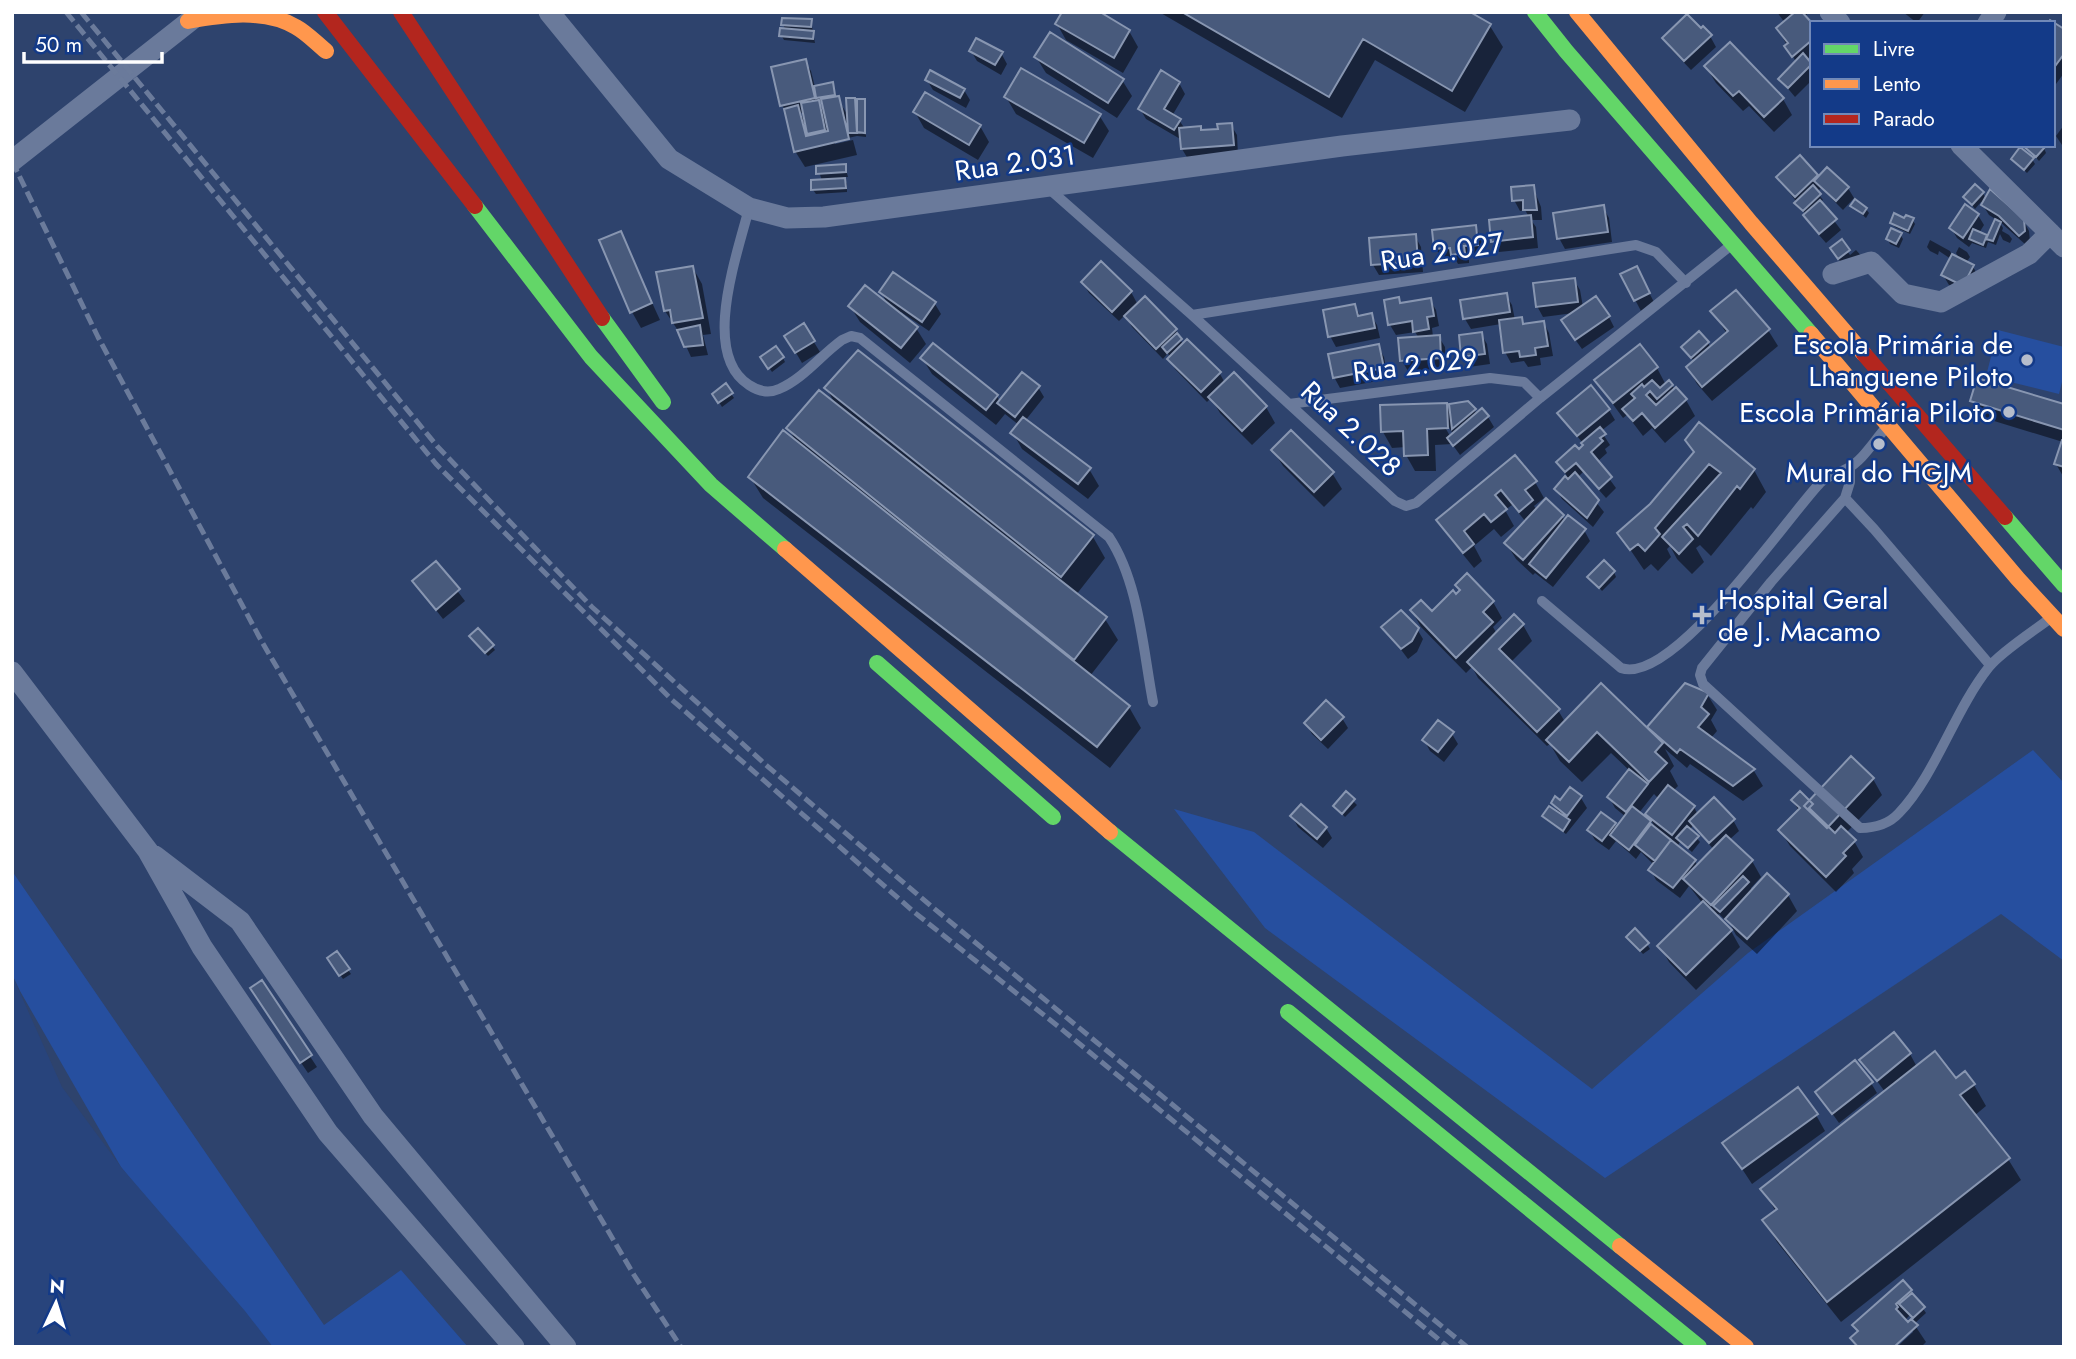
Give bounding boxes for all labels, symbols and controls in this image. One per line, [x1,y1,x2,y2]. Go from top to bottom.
scale bar [24,21,163,65]
legend [1810,21,2055,147]
text: 50 m [35,30,82,60]
text: Livre [1873,34,1915,64]
text: Lento [1873,69,1921,99]
text: Parado [1873,104,1935,134]
street label: Rua 2.031 [952,134,1078,192]
street label: Rua 2.027 [1378,222,1507,282]
place label: Escola Primária de Lhanguene Piloto [1793,324,2013,397]
street label: Rua 2.029 [1350,337,1480,393]
marker: Escola Primária de Lhanguene Piloto [2019,352,2035,368]
street label: Rua 2.028 [1291,372,1411,486]
place label: Escola Primária Piloto [1739,392,1995,433]
marker: Escola Primária Piloto [2001,404,2017,420]
marker: Mural do HGJM [1871,436,1887,452]
place label: Mural do HGJM [1786,452,1972,493]
place label: Hospital Geral de J. Macamo [1718,579,1889,652]
marker: Hospital Geral de J. Macamo [1692,605,1712,625]
north arrow [21,1268,91,1338]
text: N [49,1273,66,1301]

